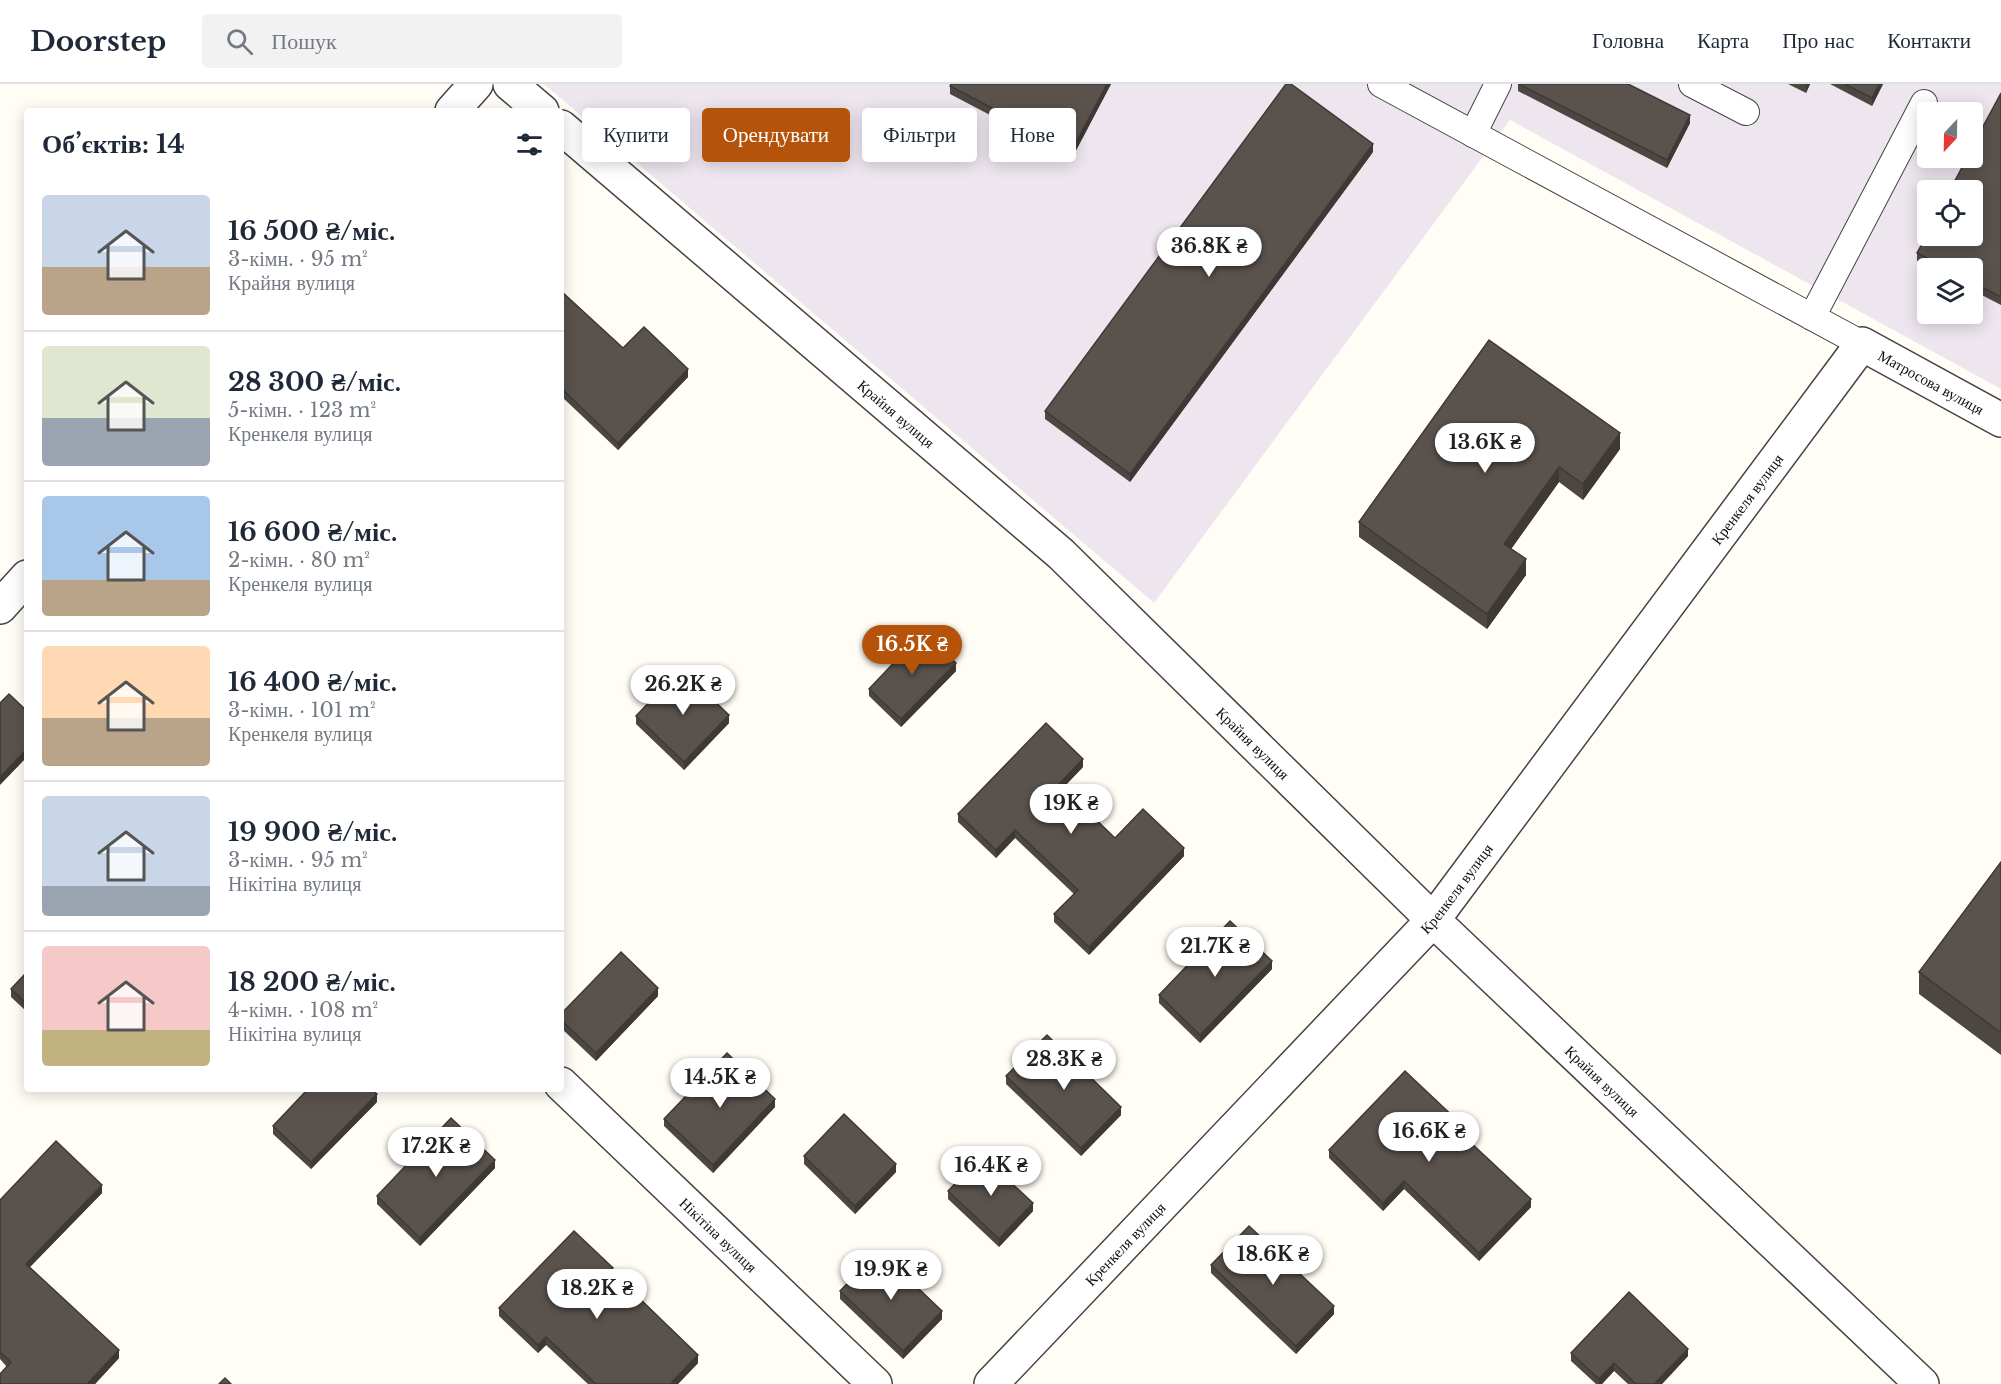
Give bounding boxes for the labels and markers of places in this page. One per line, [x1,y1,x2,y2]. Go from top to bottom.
pin: 36.8K ₴ [1154,227,1264,278]
pin: 13.6K ₴ [1430,423,1540,474]
pin: 16.5K ₴ [857,625,967,676]
pin: 26.2K ₴ [628,665,738,716]
pin: 19K ₴ [1029,784,1113,835]
pin: 21.7K ₴ [1160,927,1270,978]
pin: 28.3K ₴ [1009,1040,1119,1091]
pin: 14.5K ₴ [665,1058,775,1109]
pin: 16.6K ₴ [1374,1112,1484,1163]
pin: 17.2K ₴ [381,1127,491,1178]
pin: 16.4K ₴ [936,1146,1046,1197]
pin: 18.6K ₴ [1218,1235,1328,1286]
pin: 19.9K ₴ [836,1250,946,1301]
pin: 18.2K ₴ [542,1269,652,1320]

